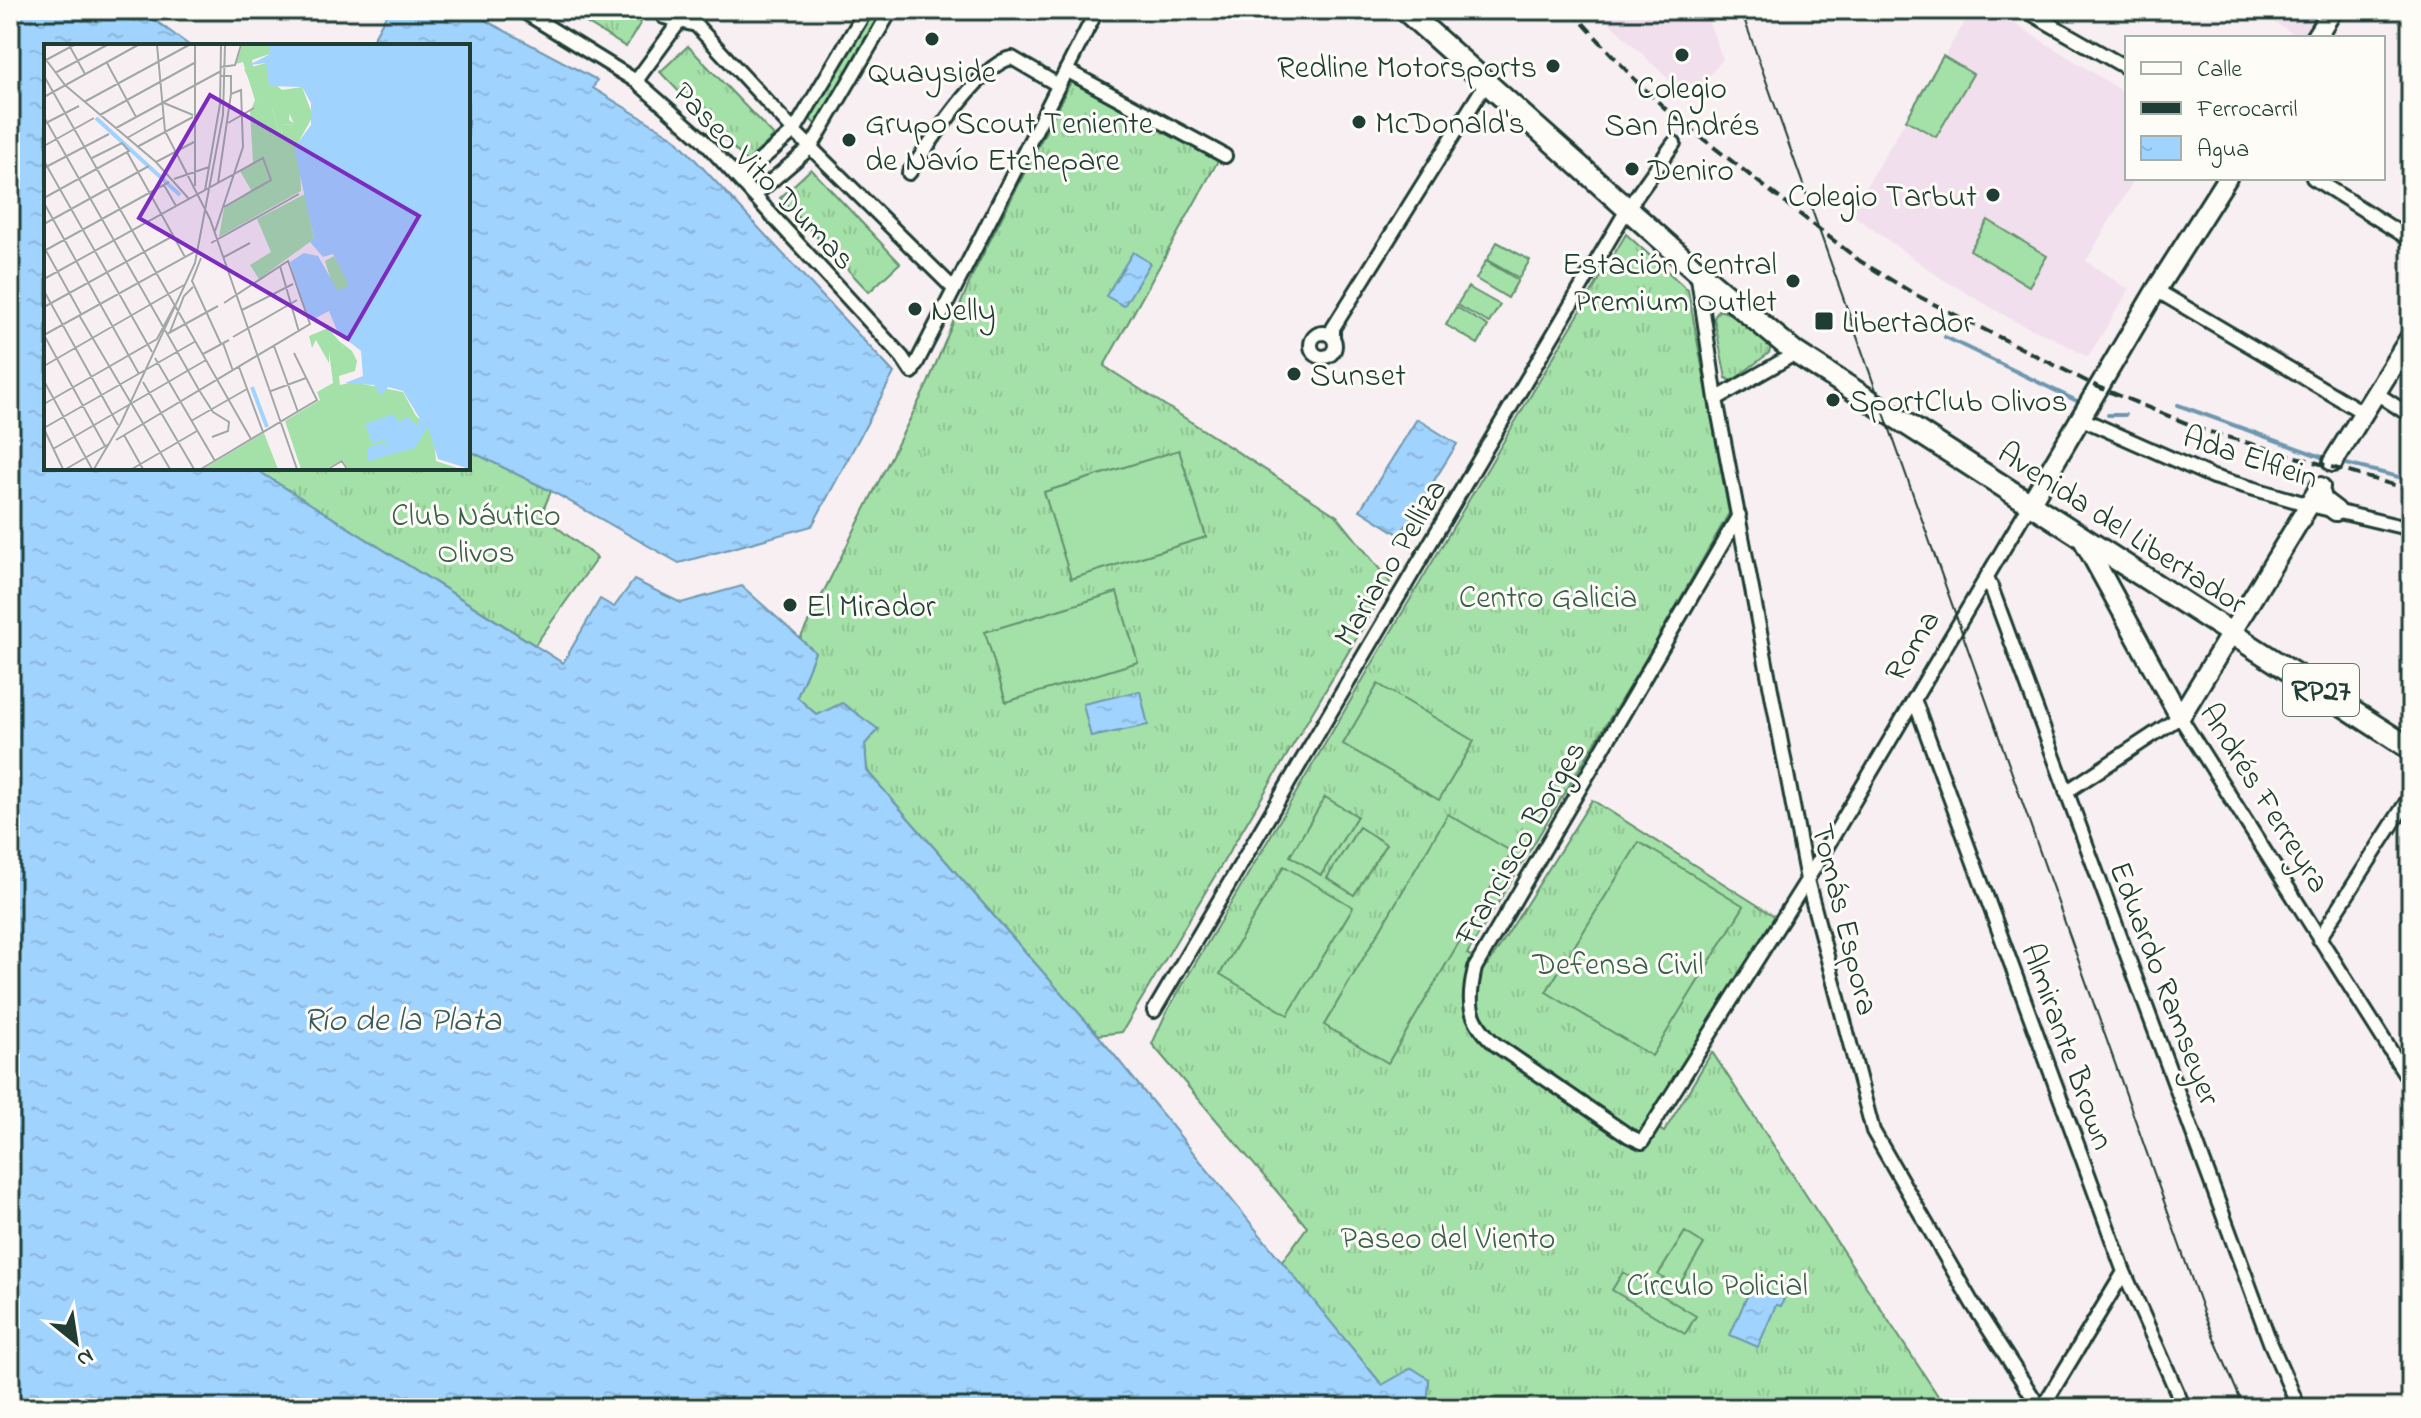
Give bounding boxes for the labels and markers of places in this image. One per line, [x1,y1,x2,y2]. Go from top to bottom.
marker: Quayside [923,30,941,48]
place label: Redline Motorsports [1277,46,1537,93]
marker: Colegio San Andrés [1673,46,1691,64]
place label: Quayside [868,51,997,98]
marker: Redline Motorsports [1544,57,1562,75]
place label: Colegio San Andrés [1604,67,1760,151]
place label: Grupo Scout Teniente de Navío Etchepare [865,102,1154,186]
place label: McDonald's [1375,102,1525,149]
marker: McDonald's [1350,113,1368,131]
marker: Grupo Scout Teniente de Navío Etchepare [840,131,858,149]
place label: Deniro [1647,149,1734,196]
marker: Deniro [1623,160,1641,178]
place label: Colegio Tarbut [1788,175,1977,222]
marker: Colegio Tarbut [1984,186,2002,204]
place label: Estación Central Premium Outlet [1562,243,1777,327]
marker: Estación Central Premium Outlet [1784,272,1802,290]
place label: Nelly [931,289,995,336]
marker: Nelly [906,300,924,318]
place label: Libertador [1842,301,1973,348]
marker: Libertador [1813,310,1835,332]
place label: Sunset [1310,354,1406,401]
marker: Sunset [1285,365,1303,383]
place label: SportClub Olivos [1849,380,2068,427]
marker: SportClub Olivos [1824,391,1842,409]
place label: El Mirador [806,585,936,632]
marker: El Mirador [781,596,799,614]

